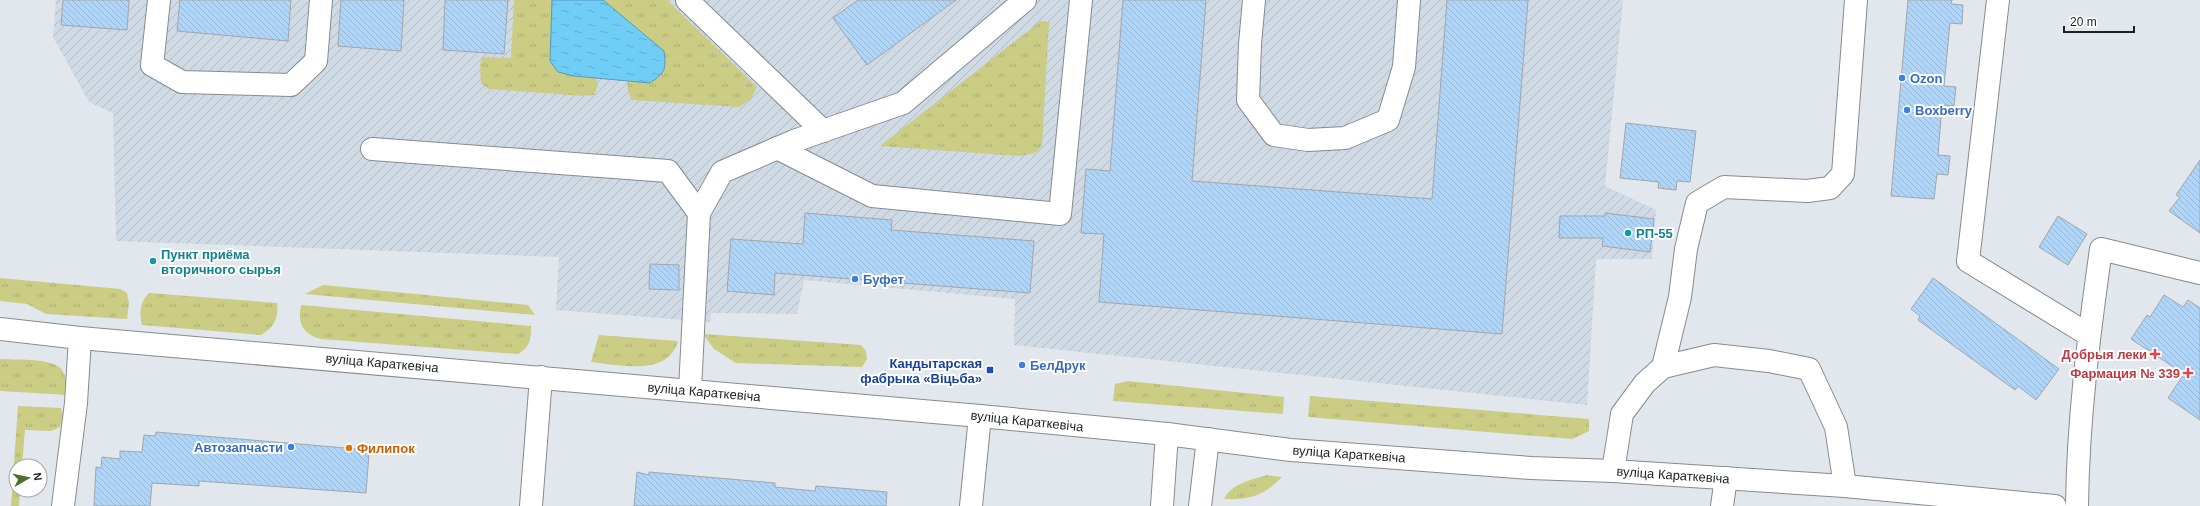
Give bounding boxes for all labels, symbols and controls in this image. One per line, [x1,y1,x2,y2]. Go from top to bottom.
scale bar [2064,8,2134,34]
text: 20 m [2070,15,2097,29]
place label: Ozon [1910,71,1943,86]
marker: Ozon [1897,73,1907,83]
place label: Boxberry [1915,103,1973,118]
marker: Boxberry [1902,105,1912,115]
place label: РП-55 [1636,226,1673,241]
marker: РП-55 [1623,228,1633,238]
place label: Пункт приёма вторичного сырья [161,247,281,277]
marker: Пункт приёма вторичного сырья [148,256,158,266]
place label: Буфет [863,272,904,287]
marker: Буфет [850,274,860,284]
place label: Добрыя леки [2062,347,2147,362]
marker: Добрыя леки [2150,349,2160,359]
street label: вуліца Караткевіча [325,351,440,375]
place label: Кандытарская фабрыка «Віцьба» [860,356,982,386]
place label: БелДрук [1030,358,1086,373]
marker: БелДрук [1017,360,1027,370]
marker: Кандытарская фабрыка «Віцьба» [985,365,995,375]
place label: Фармация № 339 [2070,366,2180,381]
marker: Фармация № 339 [2183,368,2193,378]
street label: вуліца Караткевіча [647,380,762,404]
street label: вуліца Караткевіча [970,408,1085,434]
place label: Автозапчасти [194,440,283,455]
place label: Филипок [357,441,415,456]
marker: Автозапчасти [286,442,296,452]
marker: Филипок [344,443,354,453]
street label: вуліца Караткевіча [1292,443,1407,465]
north arrow [8,458,48,498]
street label: вуліца Караткевіча [1616,464,1731,486]
text: N [31,472,44,481]

